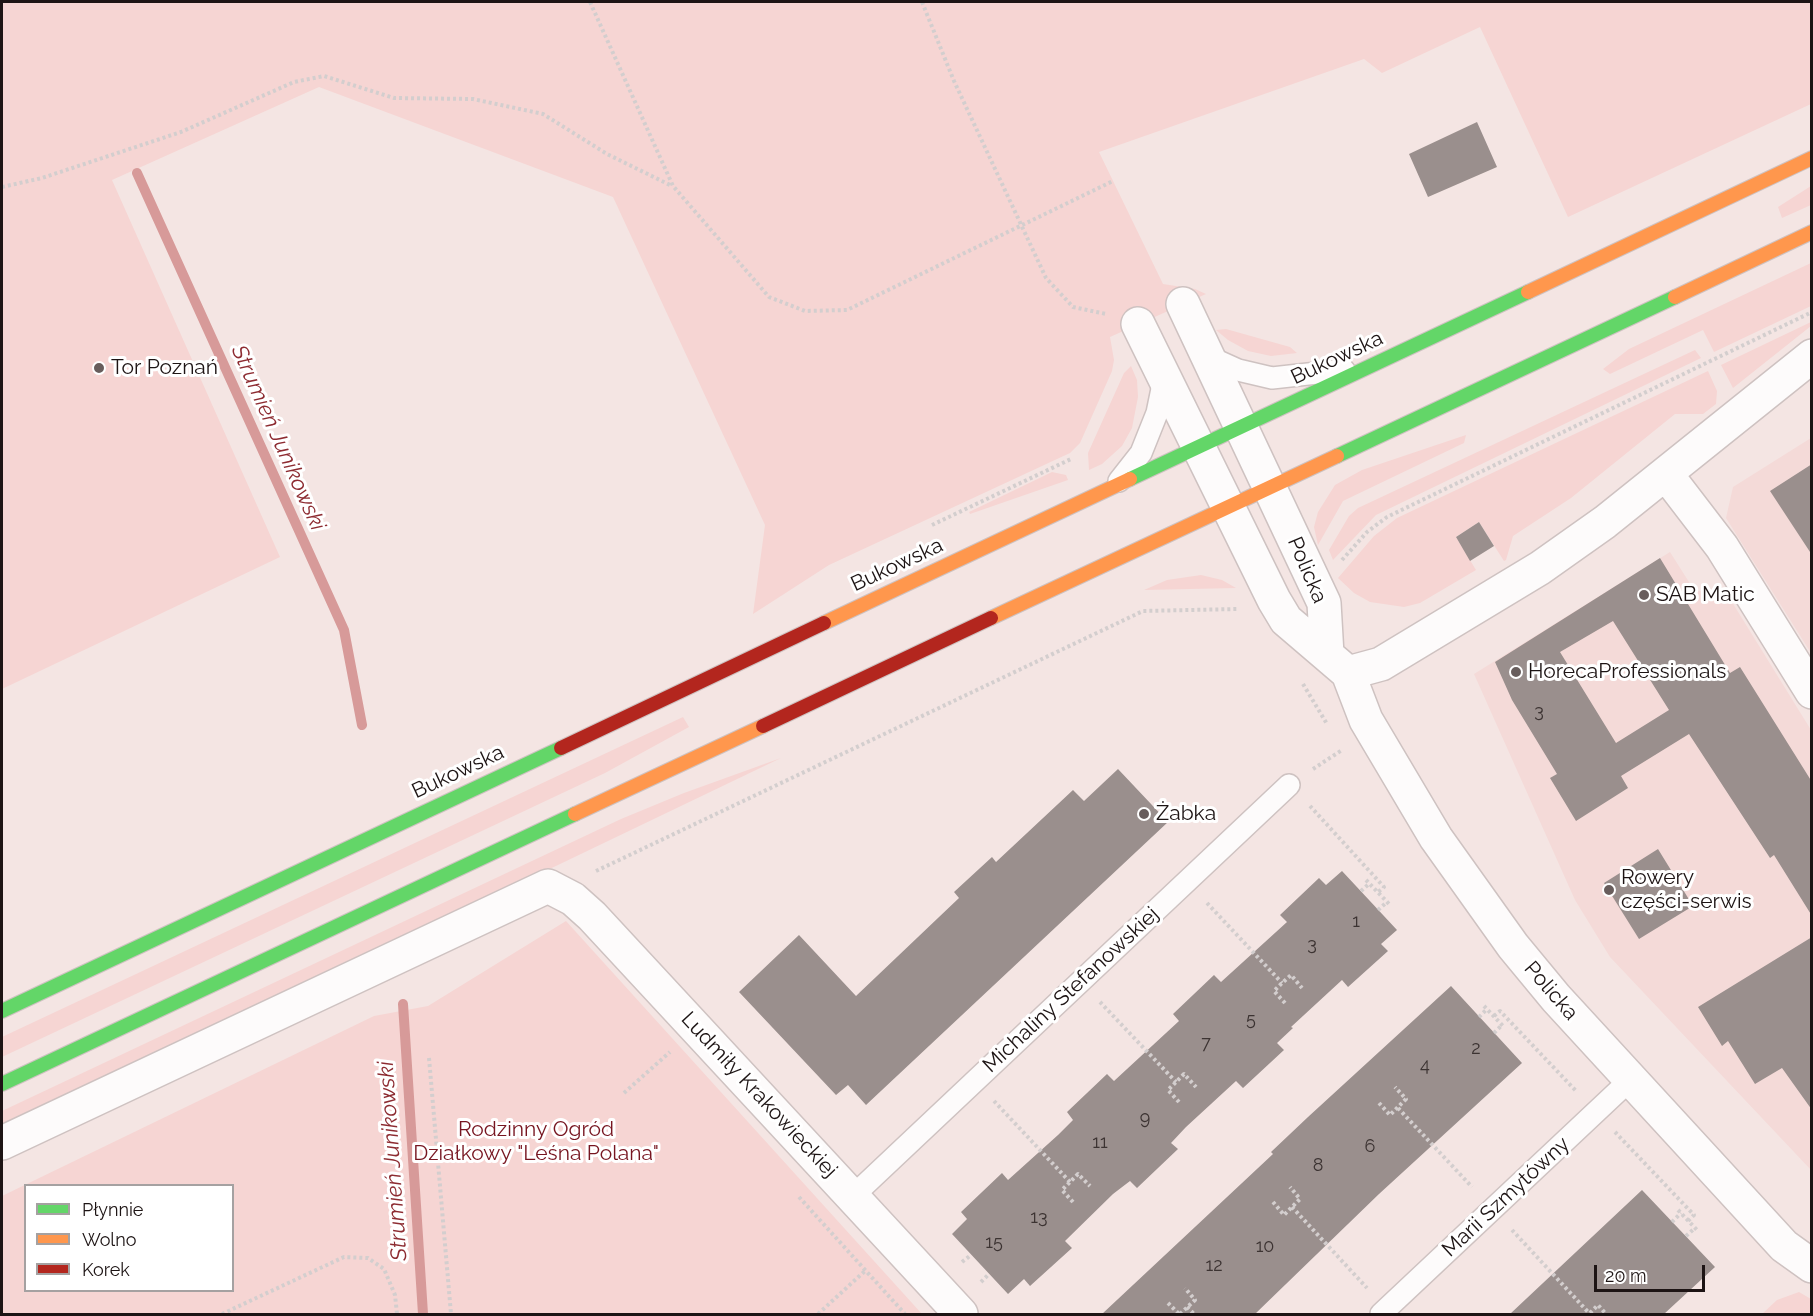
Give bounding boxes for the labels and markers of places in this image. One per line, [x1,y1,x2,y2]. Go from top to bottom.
place label: Tor Poznań [111,355,218,381]
marker: Tor Poznań [92,361,106,375]
place label: SAB Matic [1656,582,1755,608]
marker: SAB Matic [1637,588,1651,602]
place label: HorecaProfessionals [1528,659,1726,685]
marker: HorecaProfessionals [1509,665,1523,679]
place label: Żabka [1156,801,1216,827]
marker: Żabka [1137,807,1151,821]
place label: Rowery części-serwis [1621,865,1752,915]
marker: Rowery części-serwis [1602,883,1616,897]

